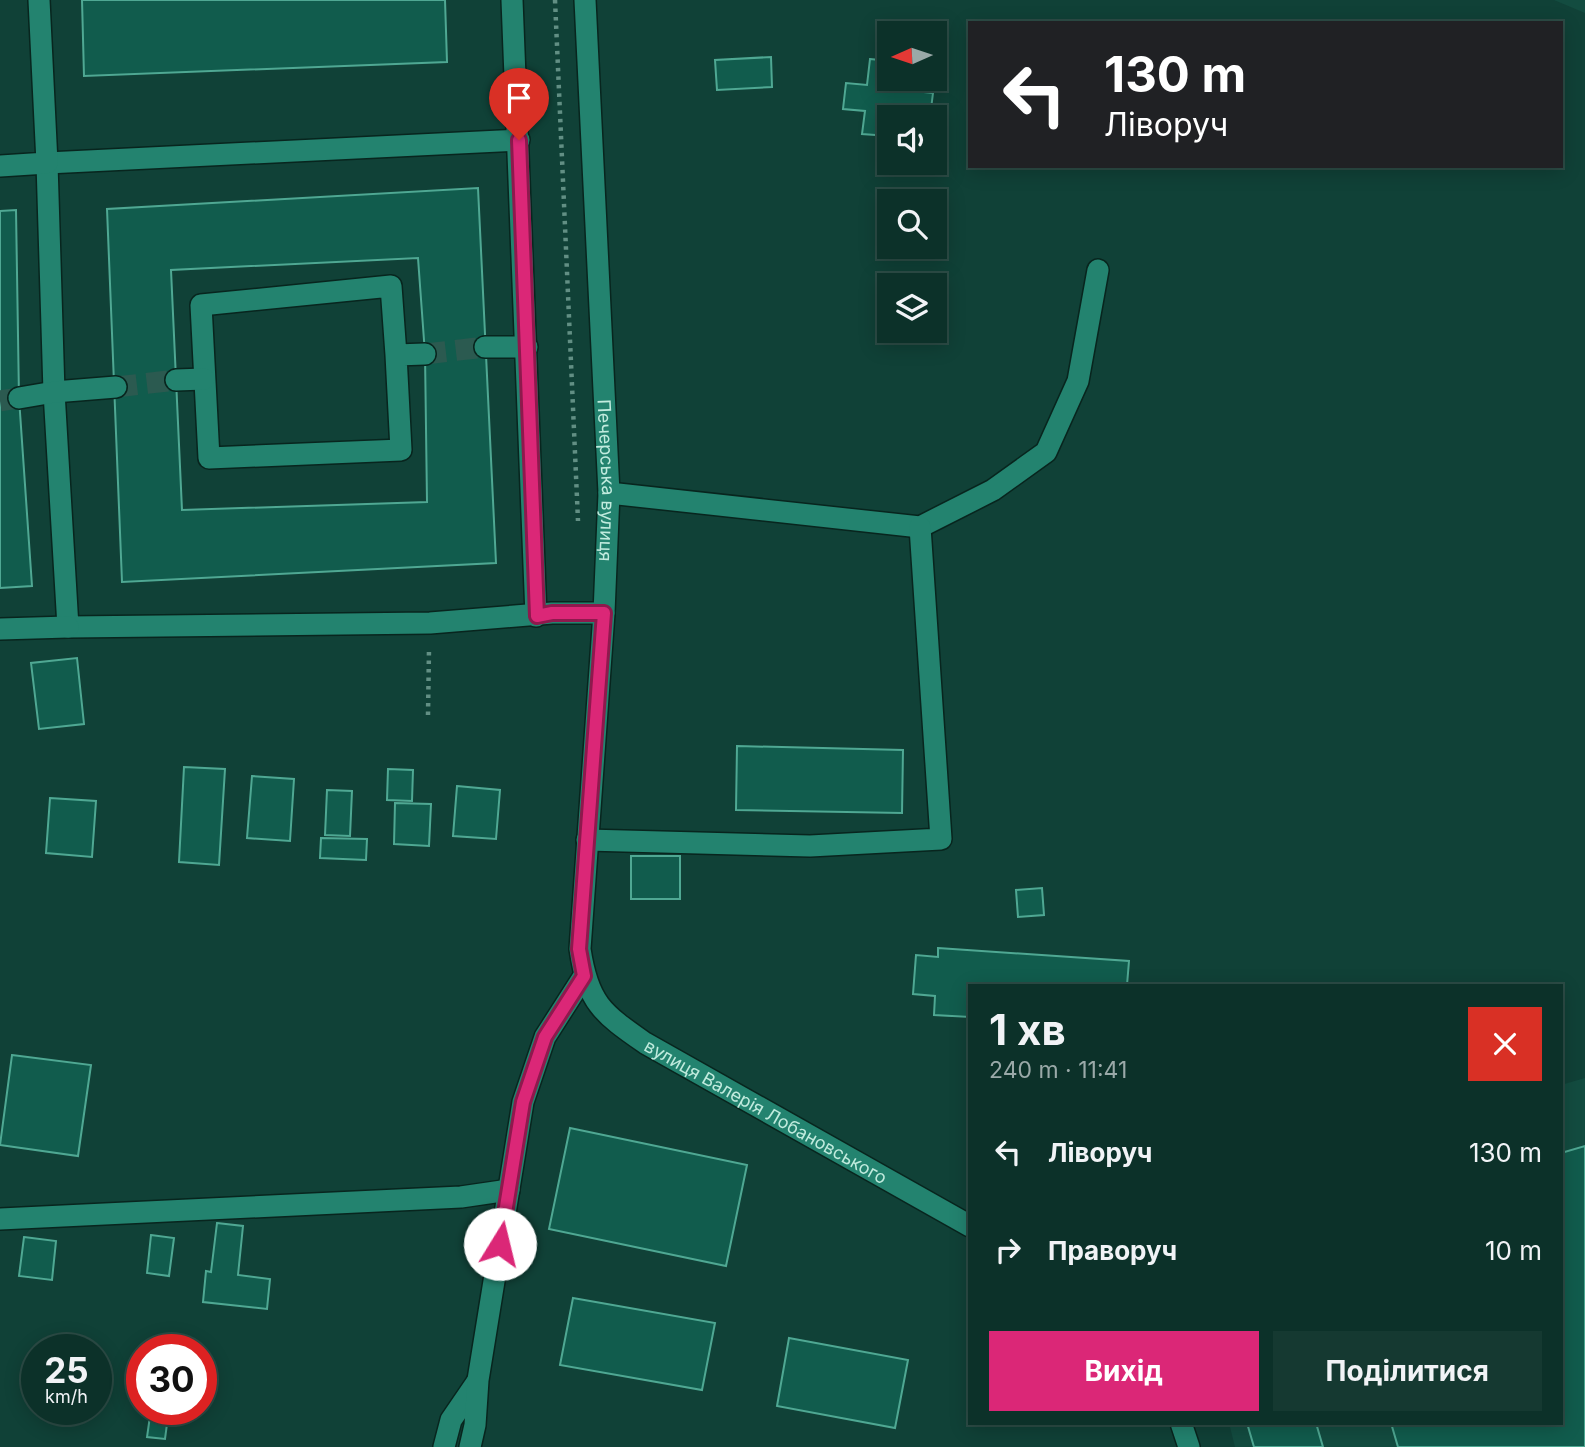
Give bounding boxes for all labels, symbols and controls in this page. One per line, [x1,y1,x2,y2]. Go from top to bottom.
north arrow [877,21,947,91]
map controls [877,21,947,343]
text: 130 m [1104,45,1246,104]
icon: left [989,49,1080,140]
pin [489,68,549,140]
icon: arrive [500,79,538,117]
button: sound [877,105,947,175]
text: Ліворуч [1104,105,1228,144]
button: search [877,189,947,259]
button: layers [877,273,947,343]
street label: Печерська вулиця [594,399,620,562]
text: 1 хв [989,1004,1066,1055]
button: close [1468,1007,1542,1081]
street label: вулиця Валерія Лобановського [641,1035,891,1188]
text: 240 m · 11:41 [989,1056,1127,1084]
icon: left [989,1133,1027,1171]
text: Ліворуч [1048,1137,1152,1168]
text: 130 m [1469,1137,1542,1168]
position arrow [463,1207,537,1281]
icon: right [989,1231,1027,1269]
text: Праворуч [1048,1235,1177,1266]
text: 10 m [1485,1235,1542,1266]
button: Вихід [989,1331,1259,1411]
button: Поділитися [1273,1331,1542,1411]
speed limit sign: 30 [126,1334,217,1425]
text: 25 [44,1349,89,1391]
text: km/h [45,1386,88,1407]

